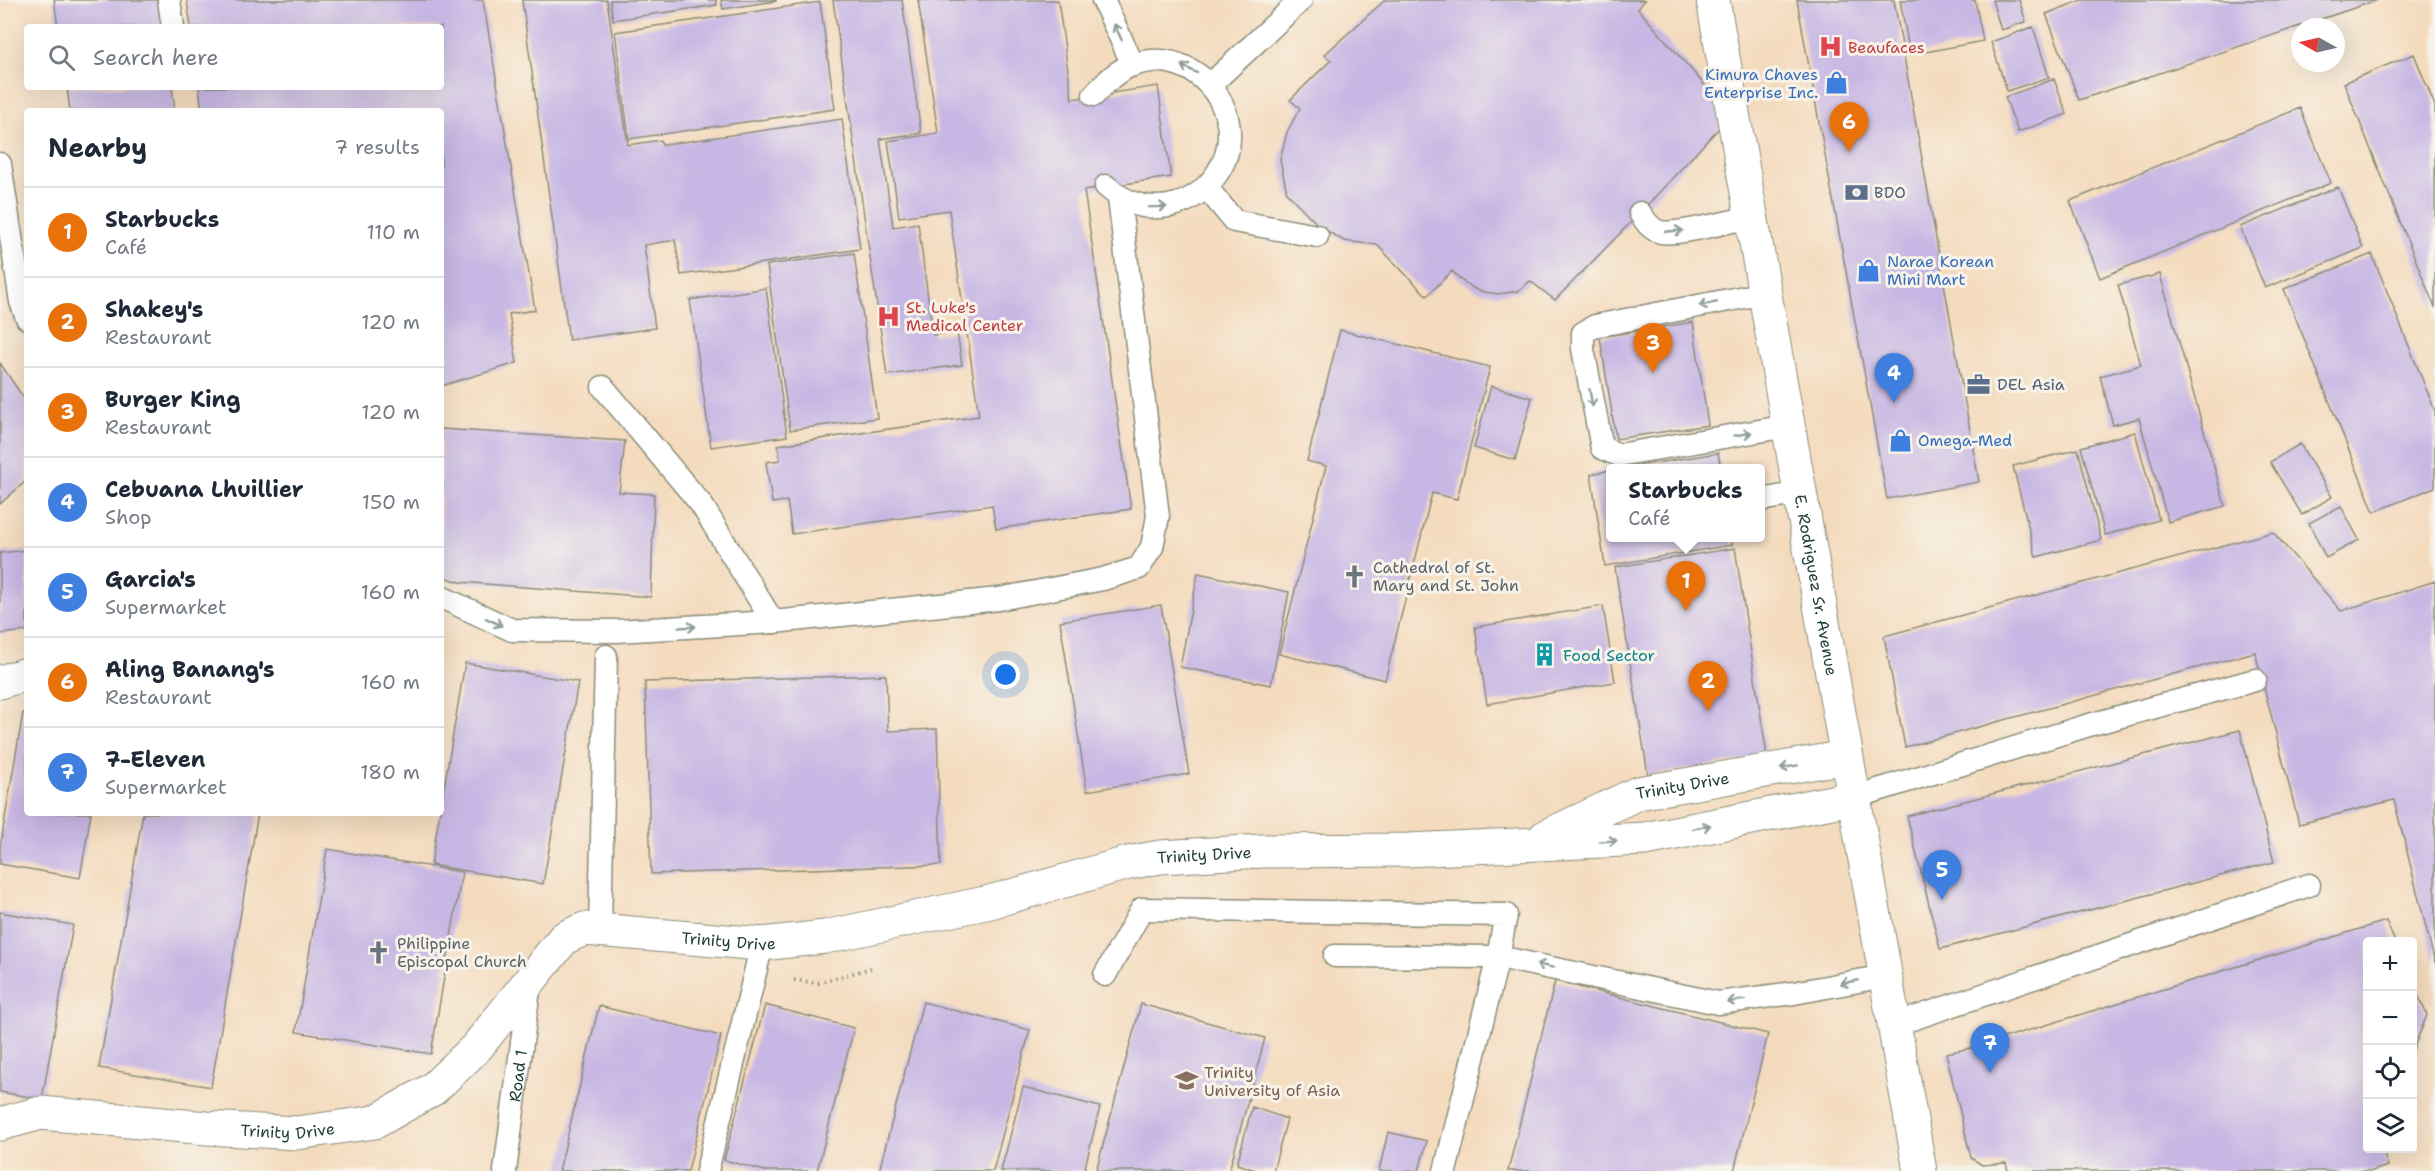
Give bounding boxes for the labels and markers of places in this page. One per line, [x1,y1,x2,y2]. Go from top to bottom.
hospital icon: Beaufaces [1817,34,1843,60]
place label: Beaufaces [1848,37,1925,58]
place label: Kimura Chaves Enterprise Inc. [1704,64,1818,103]
shop icon: Kimura Chaves Enterprise Inc. [1823,70,1849,96]
pin: 6 [1830,102,1868,152]
bank icon: BDO [1843,179,1869,205]
place label: BDO [1874,182,1906,203]
place label: Narae Korean Mini Mart [1887,251,1994,290]
shop icon: Narae Korean Mini Mart [1856,257,1882,283]
place label: St. Luke's Medical Center [906,297,1023,336]
hospital icon: St. Luke's Medical Center [875,303,901,329]
pin: 3 [1634,324,1672,373]
pin: 4 [1874,354,1914,403]
office icon: DEL Asia [1966,371,1992,397]
place label: DEL Asia [1997,374,2065,395]
shop icon: Omega-Med [1887,427,1913,453]
place label: Omega-Med [1918,430,2012,451]
place label: Cathedral of St. Mary and St. John [1373,557,1519,596]
pin: 1 [1666,562,1706,611]
church icon: Cathedral of St. Mary and St. John [1342,563,1368,589]
building icon: Food Sector [1532,642,1558,668]
place label: Food Sector [1563,645,1655,666]
pin: 2 [1688,662,1728,711]
pin: 5 [1922,850,1962,900]
place label: Philippine Episcopal Church [397,933,527,972]
church icon: Philippine Episcopal Church [366,939,392,965]
pin: 7 [1970,1024,2010,1073]
place label: Trinity University of Asia [1204,1062,1340,1101]
school or university icon: Trinity University of Asia [1173,1068,1199,1094]

